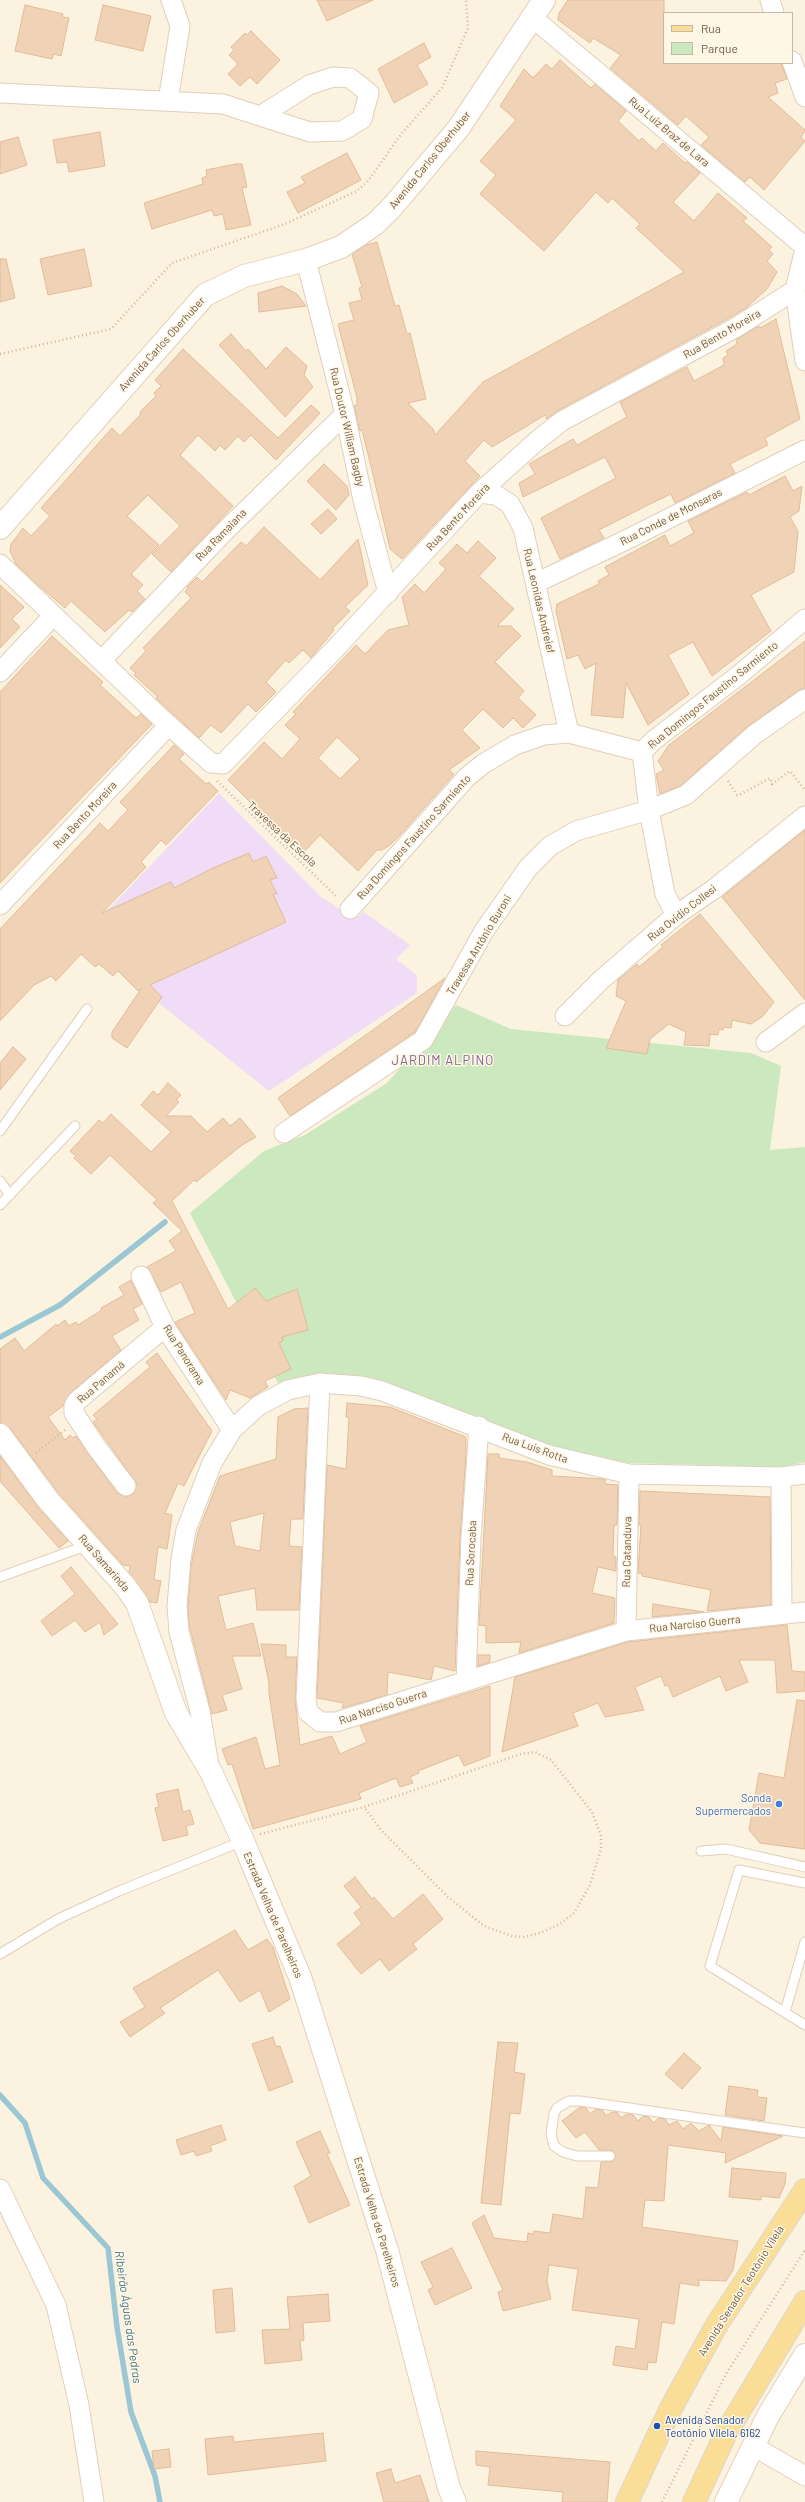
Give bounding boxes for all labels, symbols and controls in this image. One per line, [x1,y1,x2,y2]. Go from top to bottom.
legend [663,12,793,64]
text: Rua [701,21,721,35]
text: Parque [701,41,738,55]
street label: Rua Luiz Braz de Lara [626,94,712,170]
street label: Avenida Carlos Oberhuber [386,108,474,212]
street label: Avenida Carlos Oberhuber [116,294,208,394]
street label: Rua Bento Moreira [681,306,763,362]
street label: Rua Doutor William Bagby [327,366,367,488]
street label: Rua Bento Moreira [423,481,493,553]
street label: Rua Conde de Monsaras [618,486,724,548]
street label: Rua Ramaiana [193,506,249,564]
street label: Rua Leonidas Andreief [521,547,557,655]
street label: Rua Domingos Faustino Sarmiento [645,638,781,752]
street label: Rua Domingos Faustino Sarmiento [354,772,474,902]
street label: Rua Bento Moreira [50,779,120,851]
street label: Travessa da Escola [245,799,319,869]
street label: Rua Ovidio Collesi [645,882,719,944]
street label: Travessa Antônio Buroni [444,892,514,998]
district label: JARDIM ALPINO [392,1053,494,1069]
street label: Rua Panorama [160,1322,208,1388]
street label: Rua Panamá [74,1358,128,1406]
street label: Rua Luis Rotta [500,1430,570,1466]
street label: Rua Catanduva [620,1517,634,1587]
street label: Rua Sorocaba [463,1520,479,1586]
street label: Rua Samarinda [76,1532,132,1594]
street label: Rua Narciso Guerra [649,1613,741,1635]
street label: Rua Narciso Guerra [337,1687,429,1727]
place label: Sonda Supermercados [695,1791,771,1817]
marker: Sonda Supermercados [774,1799,784,1809]
street label: Estrada Velha de Parelheiros [240,1850,306,1980]
street label: Estrada Velha de Parelheiros [351,2155,403,2289]
street label: Avenida Senador Teotônio Vilela [695,2223,787,2359]
water label: Ribeirão Águas das Pedras [112,2250,144,2384]
place label: Avenida Senador Teotônio Vilela, 6162 [665,2413,761,2439]
marker: Avenida Senador Teotônio Vilela, 6162 [652,2421,662,2431]

